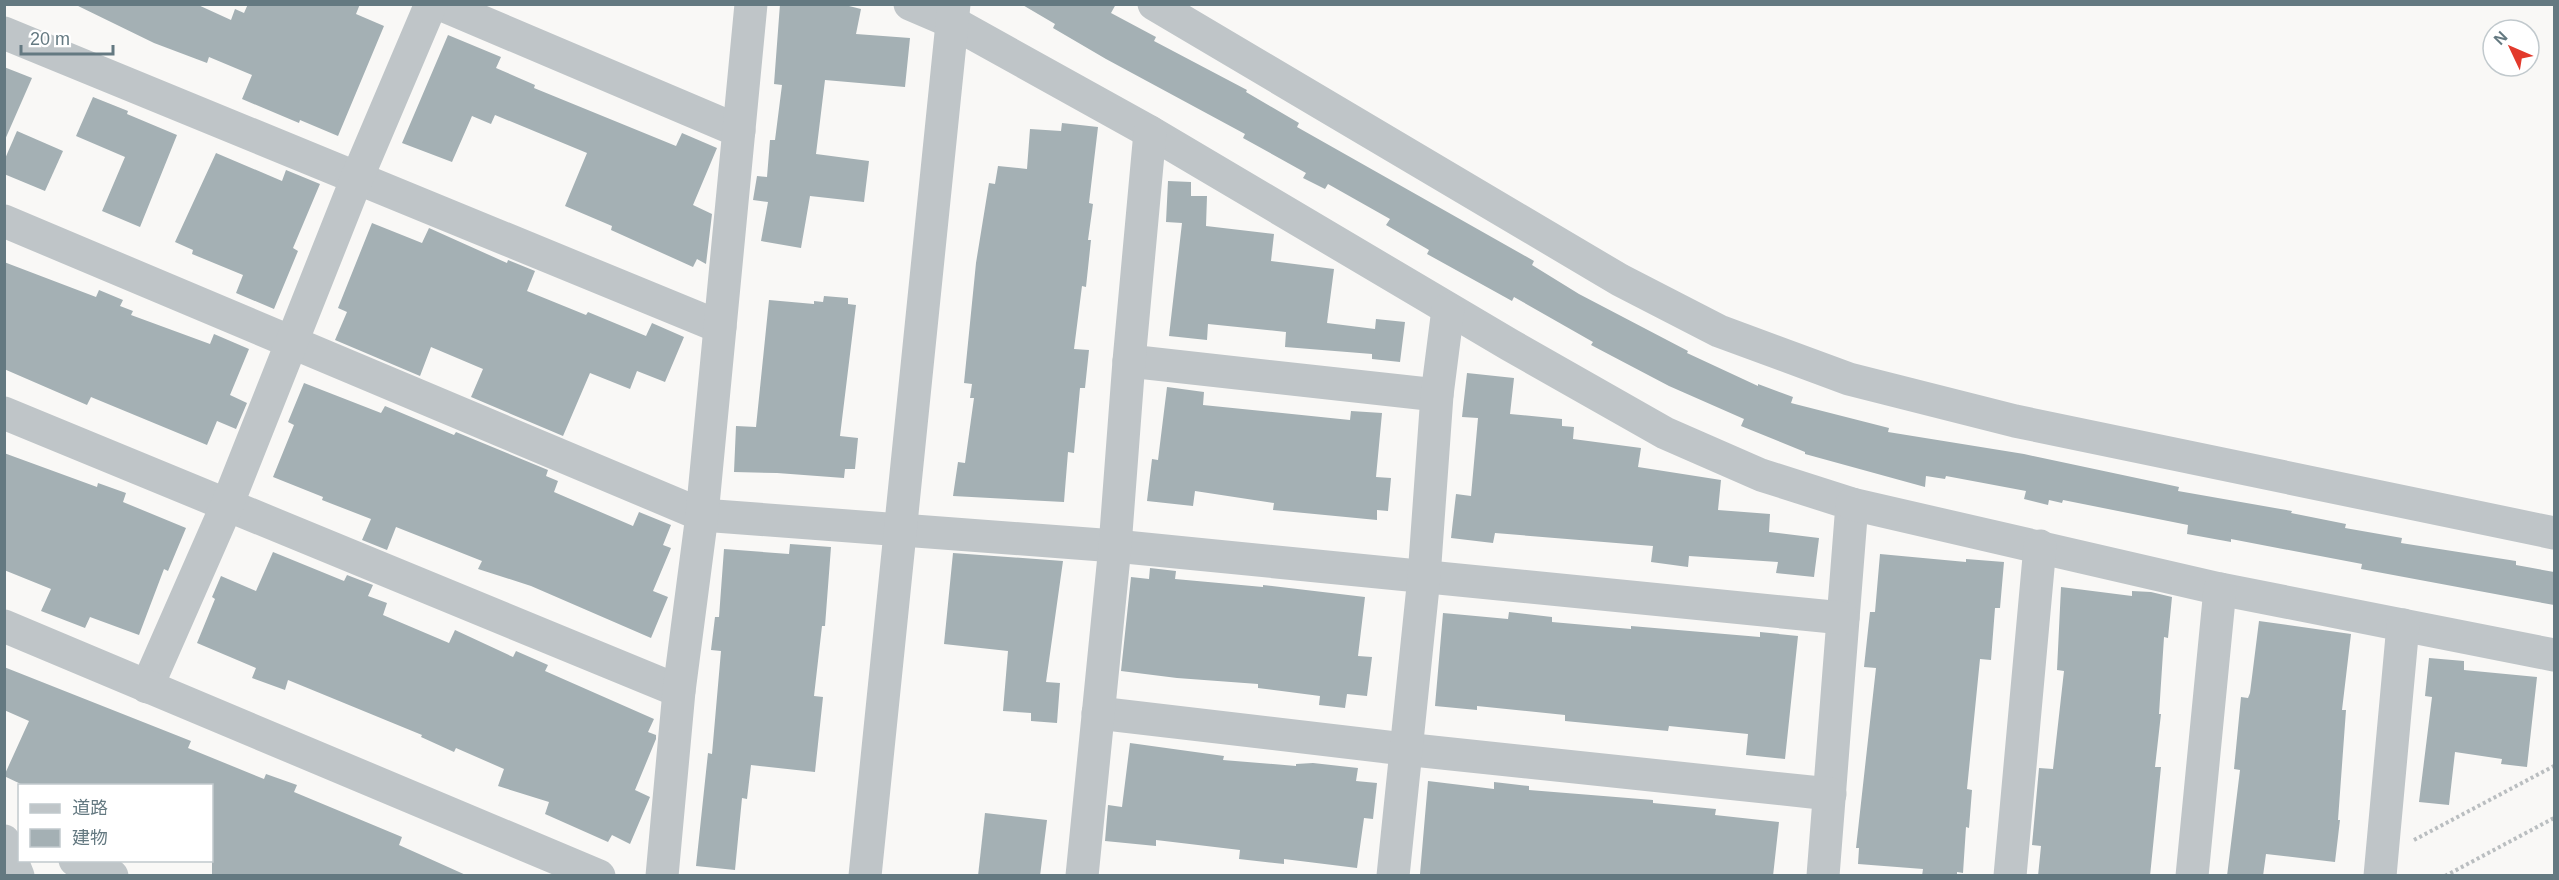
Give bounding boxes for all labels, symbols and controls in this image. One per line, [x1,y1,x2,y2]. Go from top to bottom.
scale bar [21,18,112,56]
north arrow [2481,18,2541,78]
text: N [2490,28,2511,48]
text: 20 m [30,29,70,49]
legend [18,784,213,862]
text: 道路 [72,798,108,818]
text: 建物 [72,828,108,848]

